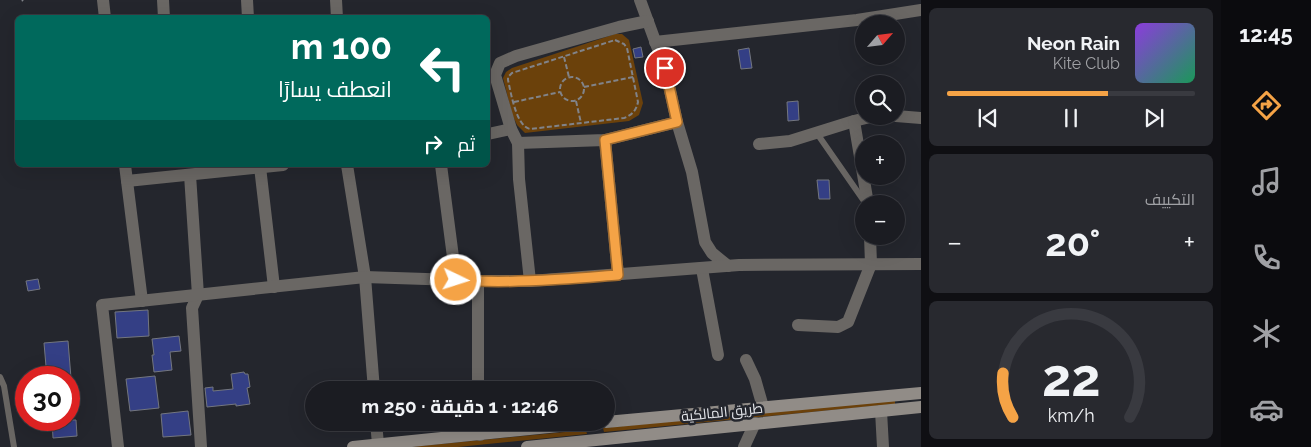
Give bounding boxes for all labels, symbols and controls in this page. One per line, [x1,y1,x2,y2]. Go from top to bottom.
north arrow [855,15,905,65]
map controls [855,15,905,245]
text: 12:45 [1239,21,1293,47]
text: 100 m [291,26,392,67]
text: Neon Rain [1027,32,1120,54]
icon: left [410,35,475,100]
pin [644,47,686,89]
icon: arrive [651,54,679,82]
text: Kite Club [1053,54,1120,73]
button: search [855,75,905,125]
text: انعطف يسارًا [278,76,392,102]
icon: directions [1249,88,1284,123]
icon: previous [974,104,1002,132]
icon: pause [1057,104,1085,132]
icon: next [1140,104,1168,132]
icon: right [419,130,447,158]
text: ثم [457,133,475,155]
button: + [855,135,905,185]
icon: music [1249,164,1284,199]
text: التكييف [1145,190,1195,209]
button: − [855,195,905,245]
text: 20° [1045,220,1100,265]
text: − [947,226,962,259]
text: + [1183,226,1195,259]
icon: phone [1249,240,1284,275]
position arrow [429,253,481,305]
icon: climate [1249,316,1284,351]
text: 22 [1042,347,1100,408]
speed limit sign: 30 [15,366,80,431]
icon: car [1249,392,1284,427]
text: 12:46 · 1 دقيقة · 250 m [362,395,558,417]
street label: طريق المالكية [680,400,764,425]
text: km/h [1047,405,1095,426]

